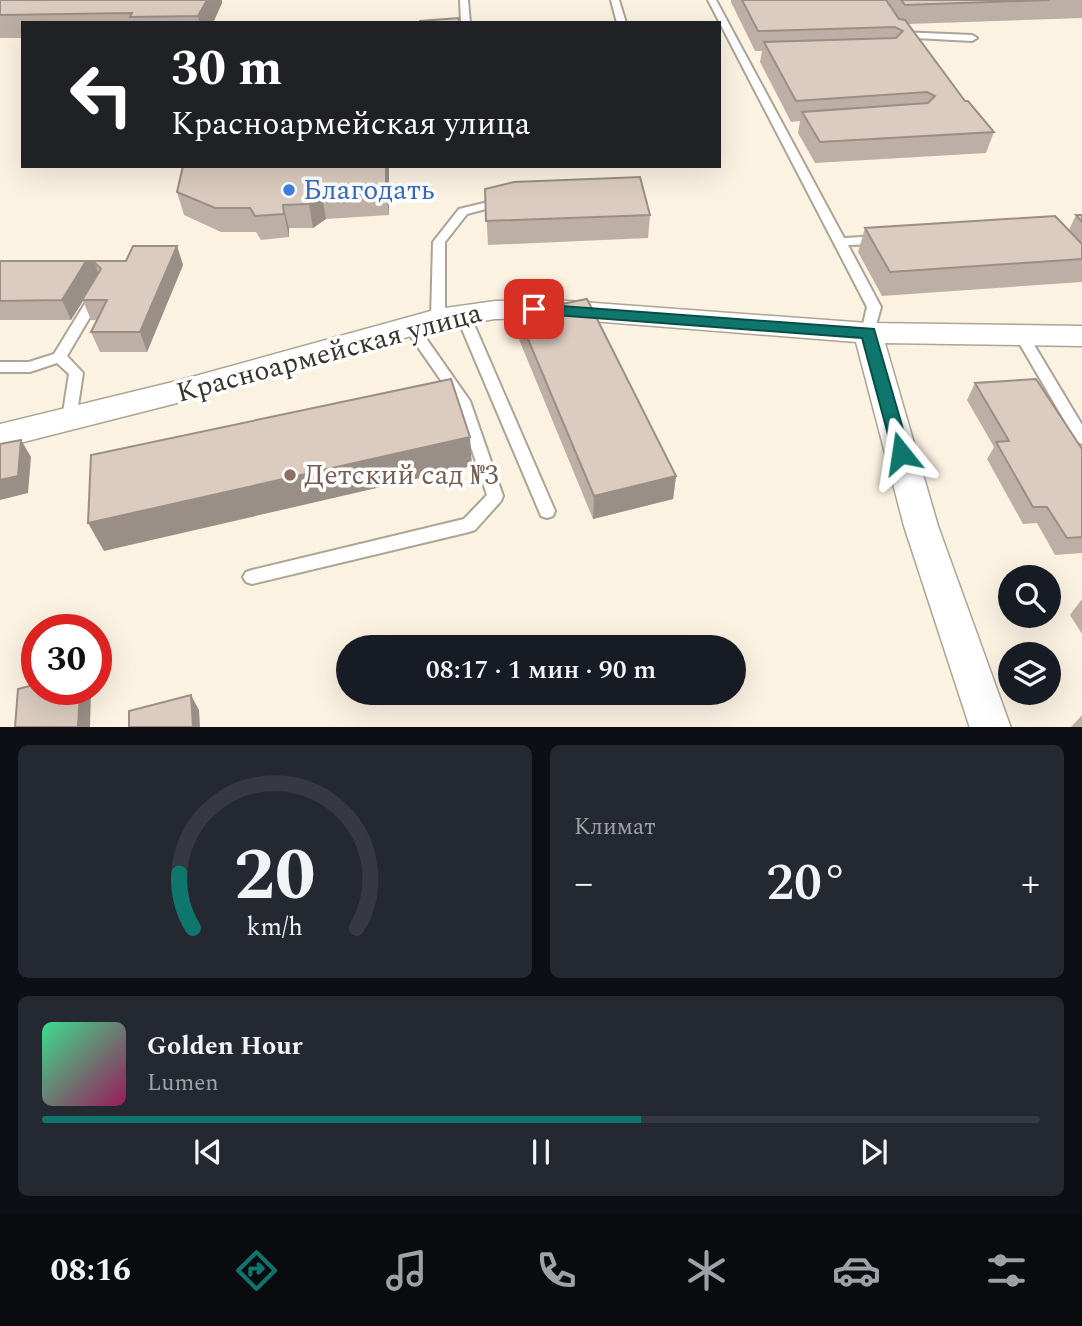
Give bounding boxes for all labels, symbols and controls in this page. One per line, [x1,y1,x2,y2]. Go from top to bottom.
text: 30 m [171,32,282,107]
icon: left [56,49,147,140]
text: Красноармейская улица [171,100,530,149]
place label: Благодать [303,169,435,212]
marker: Благодать [281,182,297,198]
pin [504,279,564,339]
icon: arrive [515,290,553,328]
street label: Красноармейская улица [172,291,487,414]
position arrow [864,416,938,490]
place label: Детский сад №3 [304,454,498,497]
marker: Детский сад №3 [282,467,298,483]
map controls [998,565,1061,705]
button: search [998,565,1061,628]
speed limit sign: 30 [21,614,112,705]
button: layers [998,642,1061,705]
text: 08:17 · 1 мин · 90 m [426,650,656,690]
text: Климат [574,810,656,845]
text: 20 [234,821,316,932]
text: 20° [766,844,848,923]
text: − [574,855,593,913]
text: + [1021,855,1040,913]
text: km/h [247,908,303,946]
text: Golden Hour [147,1026,303,1066]
text: Lumen [147,1066,219,1101]
icon: previous [189,1133,227,1171]
icon: pause [522,1133,560,1171]
icon: next [855,1133,893,1171]
text: 08:16 [51,1246,131,1295]
icon: directions [232,1246,281,1295]
icon: music [382,1246,431,1295]
icon: phone [532,1246,581,1295]
icon: climate [682,1246,731,1295]
icon: car [832,1246,881,1295]
icon: filters [982,1246,1031,1295]

